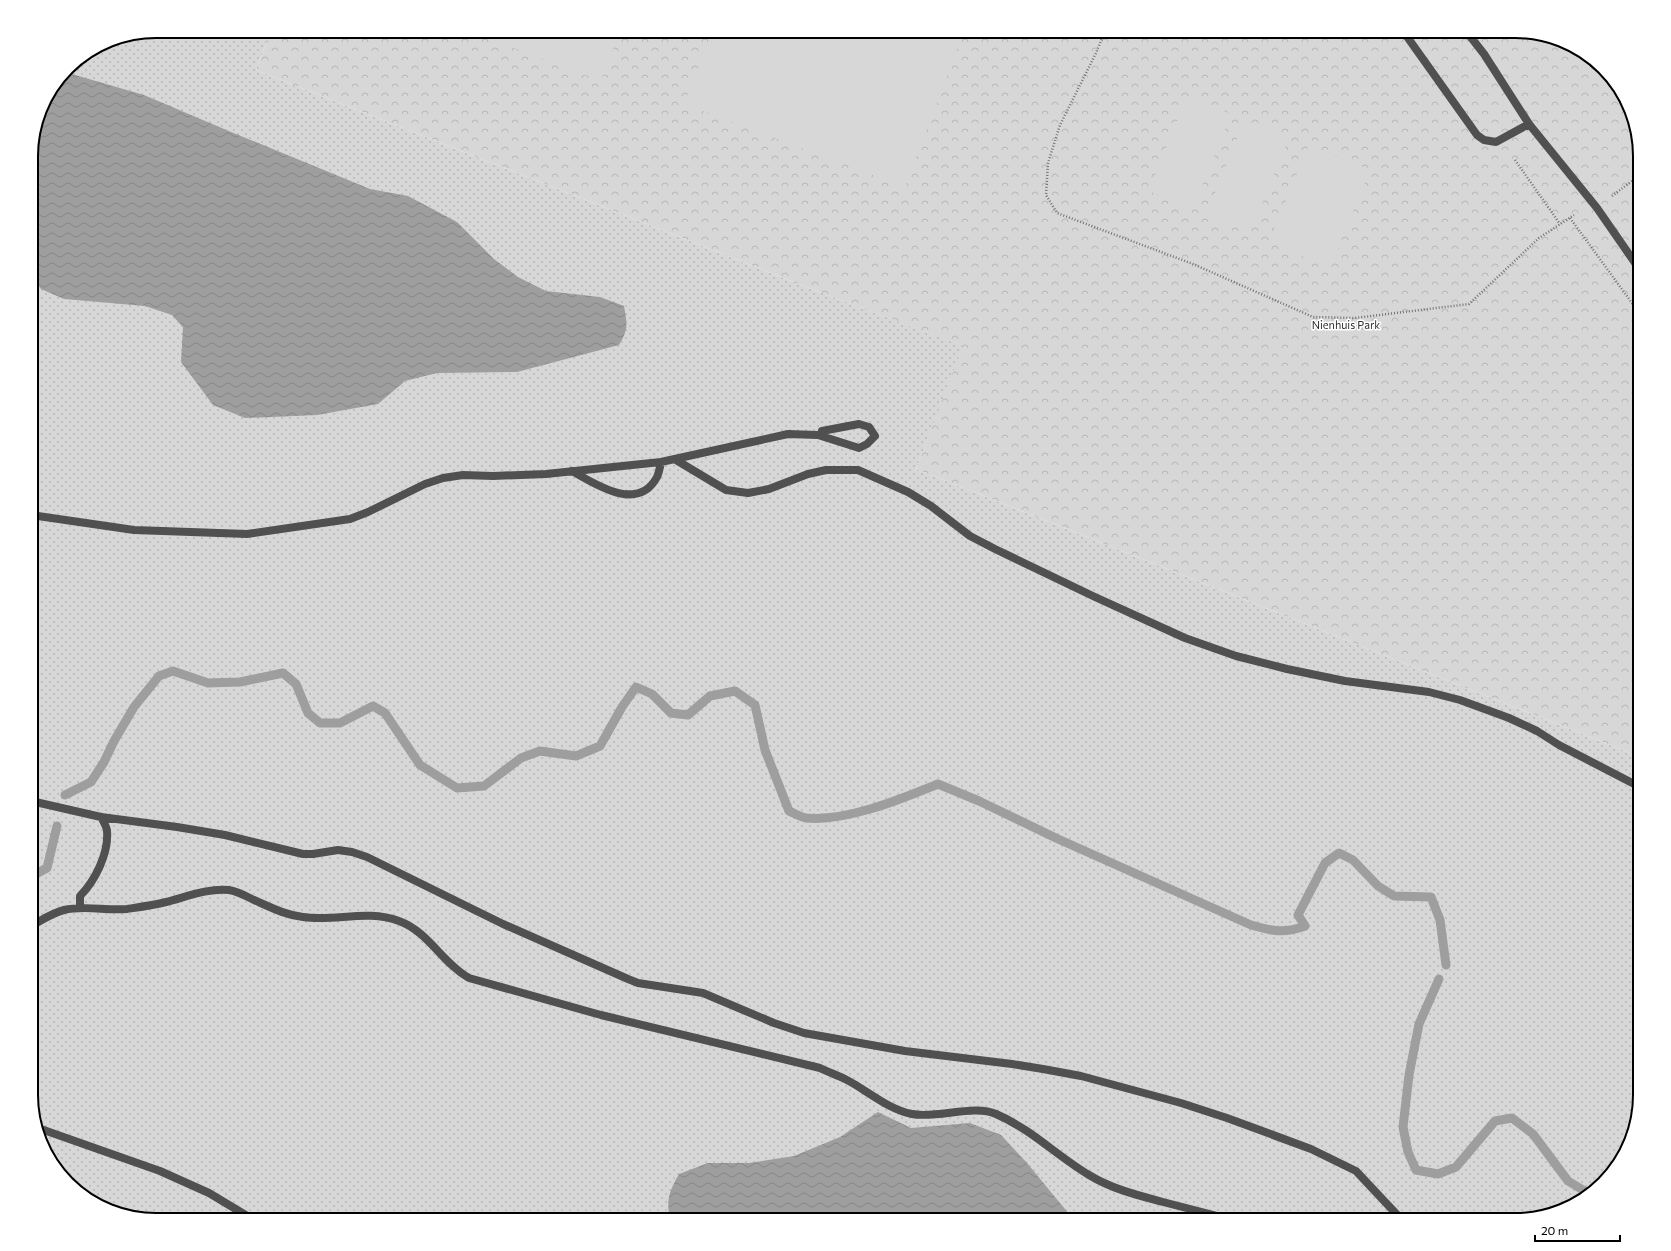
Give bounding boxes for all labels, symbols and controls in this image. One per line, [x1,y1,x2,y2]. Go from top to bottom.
park label: Nienhuis Park [1312,318,1380,331]
scale bar [1535,1217,1620,1243]
text: 20 m [1541,1223,1568,1237]

